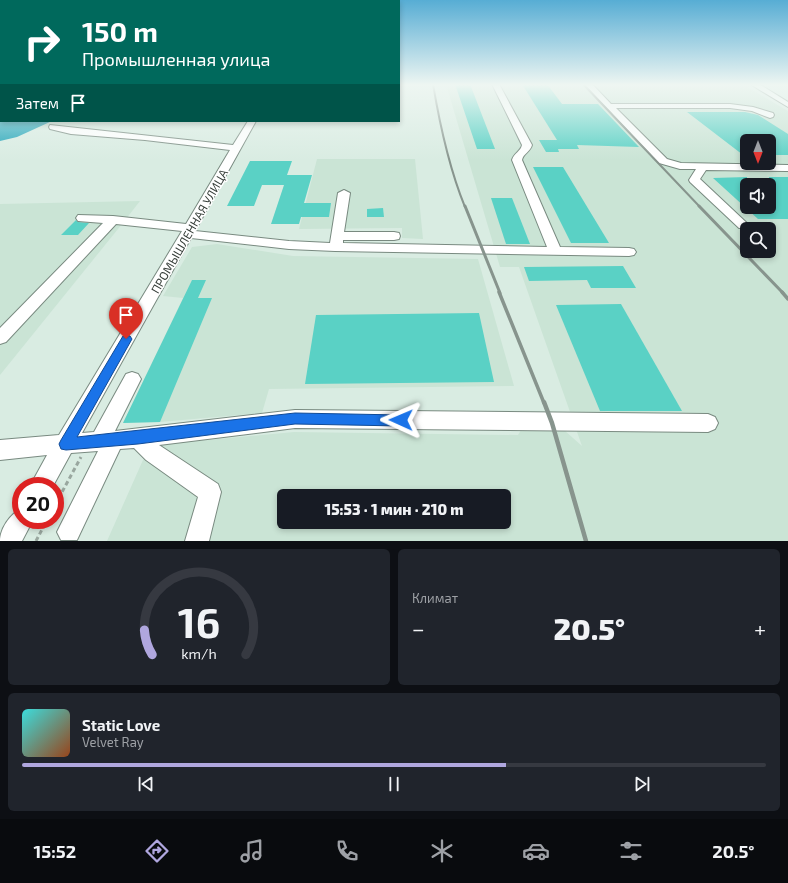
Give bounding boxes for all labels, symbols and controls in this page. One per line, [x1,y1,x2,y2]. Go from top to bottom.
text: 150 m [82,14,158,48]
icon: right [16,16,68,68]
text: Промышленная улица [82,48,271,70]
icon: arrive [67,92,89,114]
text: Затем [16,94,59,112]
north arrow [740,134,776,170]
map controls [740,134,776,258]
street label: ПРОМЫШЛЕННАЯ УЛИЦА [148,166,231,296]
button: sound [740,178,776,214]
button: search [740,222,776,258]
pin [109,298,143,339]
icon: arrive [115,304,137,326]
position arrow [380,399,422,441]
speed limit sign: 20 [12,477,64,529]
text: 15:53 · 1 мин · 210 m [324,500,464,518]
text: Климат [412,590,458,606]
text: 16 [178,596,220,646]
text: 20.5° [554,610,625,646]
text: − [412,615,425,641]
text: + [754,615,766,641]
text: km/h [181,645,217,662]
text: Static Love [82,716,160,734]
text: Velvet Ray [82,734,144,750]
icon: previous [135,773,157,795]
icon: pause [383,773,405,795]
icon: next [631,773,653,795]
icon: directions [143,837,171,865]
icon: music [238,837,266,865]
icon: phone [333,837,361,865]
icon: climate [428,837,456,865]
icon: car [522,837,550,865]
icon: filters [617,837,645,865]
text: 15:52 [33,840,76,862]
text: 20.5° [712,840,755,862]

